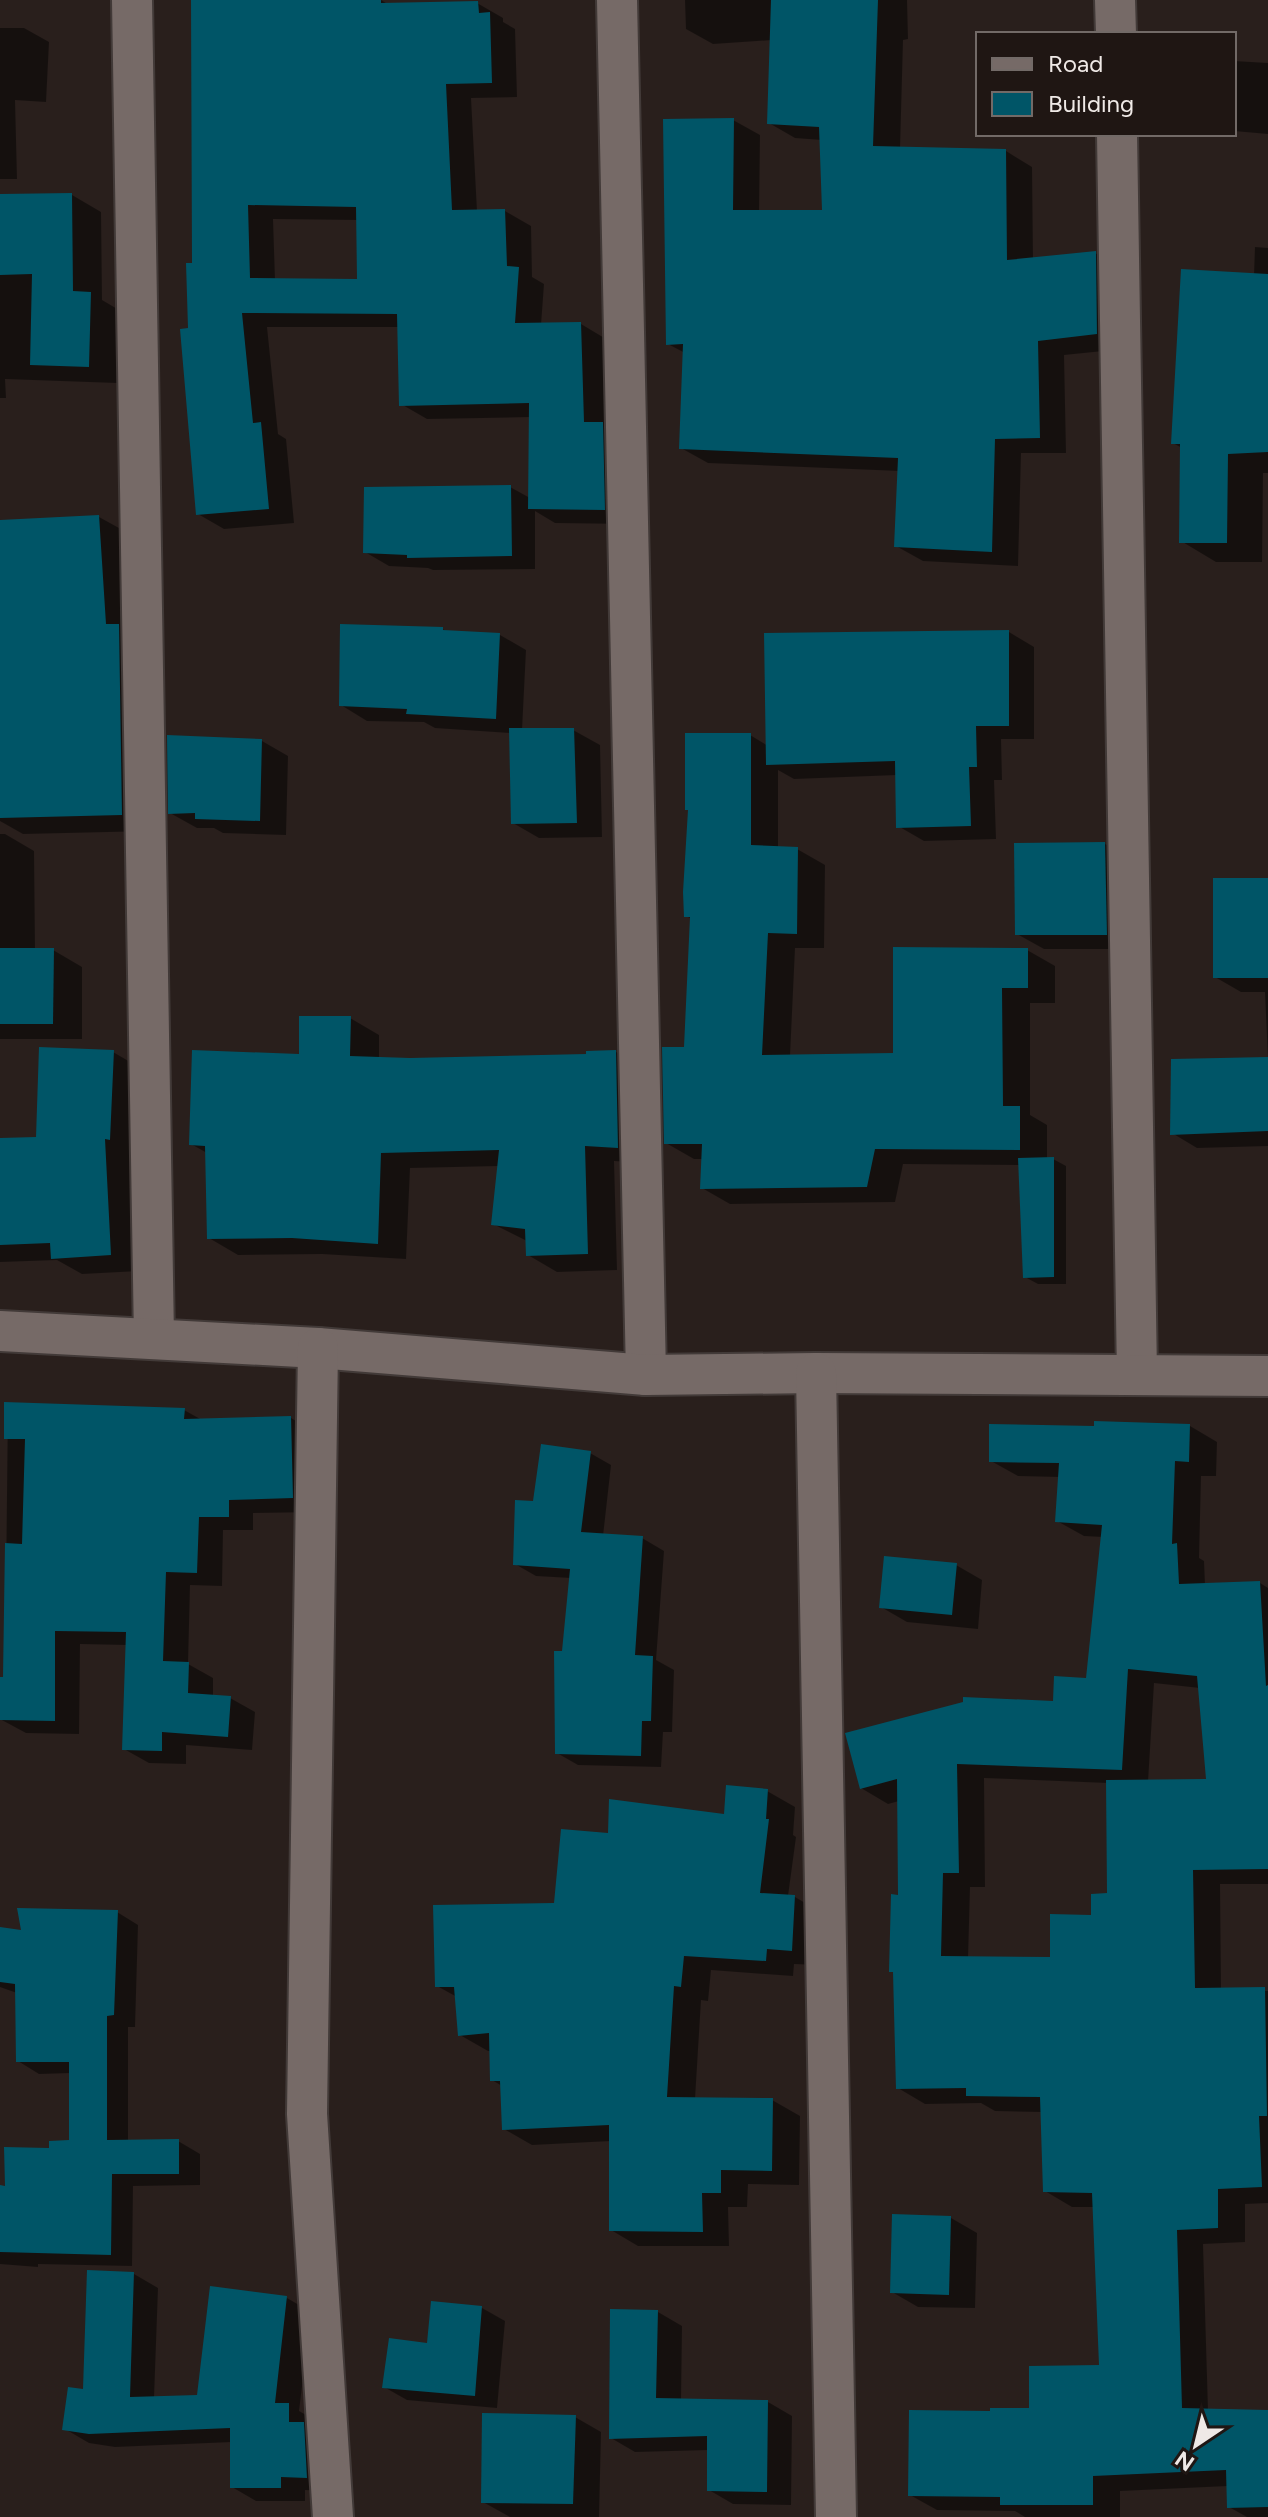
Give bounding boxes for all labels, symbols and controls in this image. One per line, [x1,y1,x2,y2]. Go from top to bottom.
legend [976,32,1236,136]
text: Road [1048,49,1103,78]
text: Building [1048,89,1134,118]
north arrow [1156,2405,1236,2485]
text: N [1170,2445,1200,2477]

